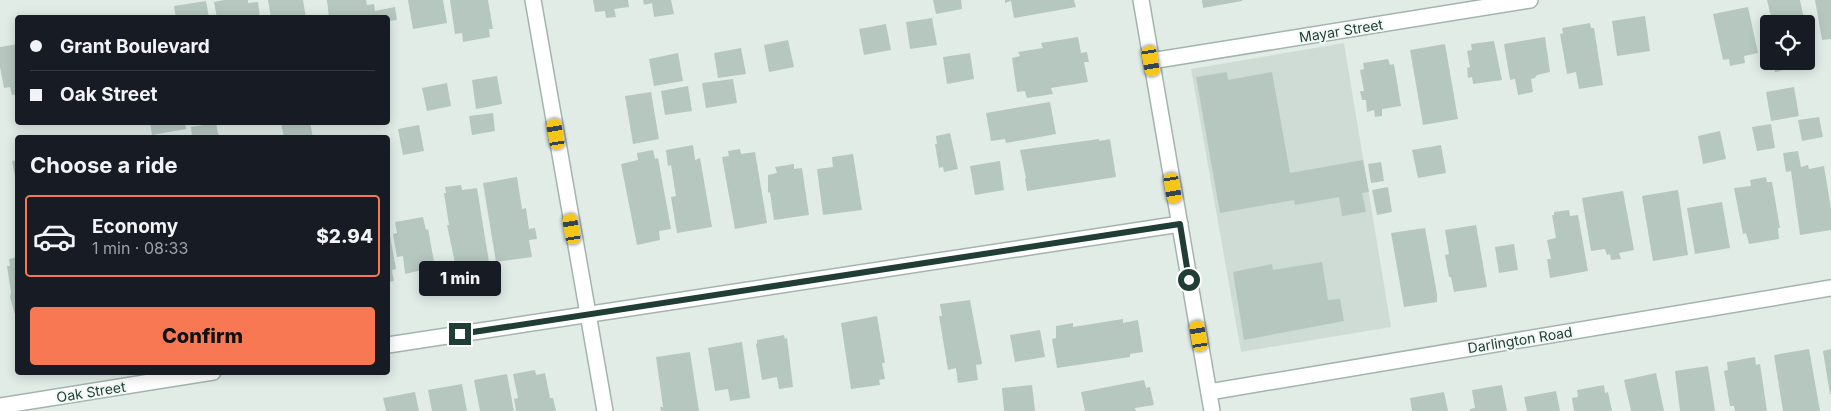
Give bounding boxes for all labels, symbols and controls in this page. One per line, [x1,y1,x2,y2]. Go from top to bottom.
street label: Mayar Street [1298,15,1384,46]
map controls [1760,15,1815,70]
button: locate [1760,15,1815,70]
text: Grant Boulevard [60,35,210,58]
car [1141,45,1160,77]
text: Oak Street [60,83,157,106]
car [546,118,565,150]
text: Choose a ride [30,152,178,178]
car [1163,172,1182,204]
car [562,213,581,245]
icon: car [32,214,77,259]
text: Economy [92,215,178,238]
text: $2.94 [316,225,373,248]
text: 1 min · 08:33 [92,238,188,258]
callout: 1 min [419,262,501,296]
text: 1 min [440,268,480,288]
route start [1178,269,1200,291]
button: Confirm [30,307,375,365]
car [1189,320,1208,352]
route end [449,323,471,345]
street label: Darlington Road [1466,323,1574,356]
street label: Oak Street [55,378,127,405]

